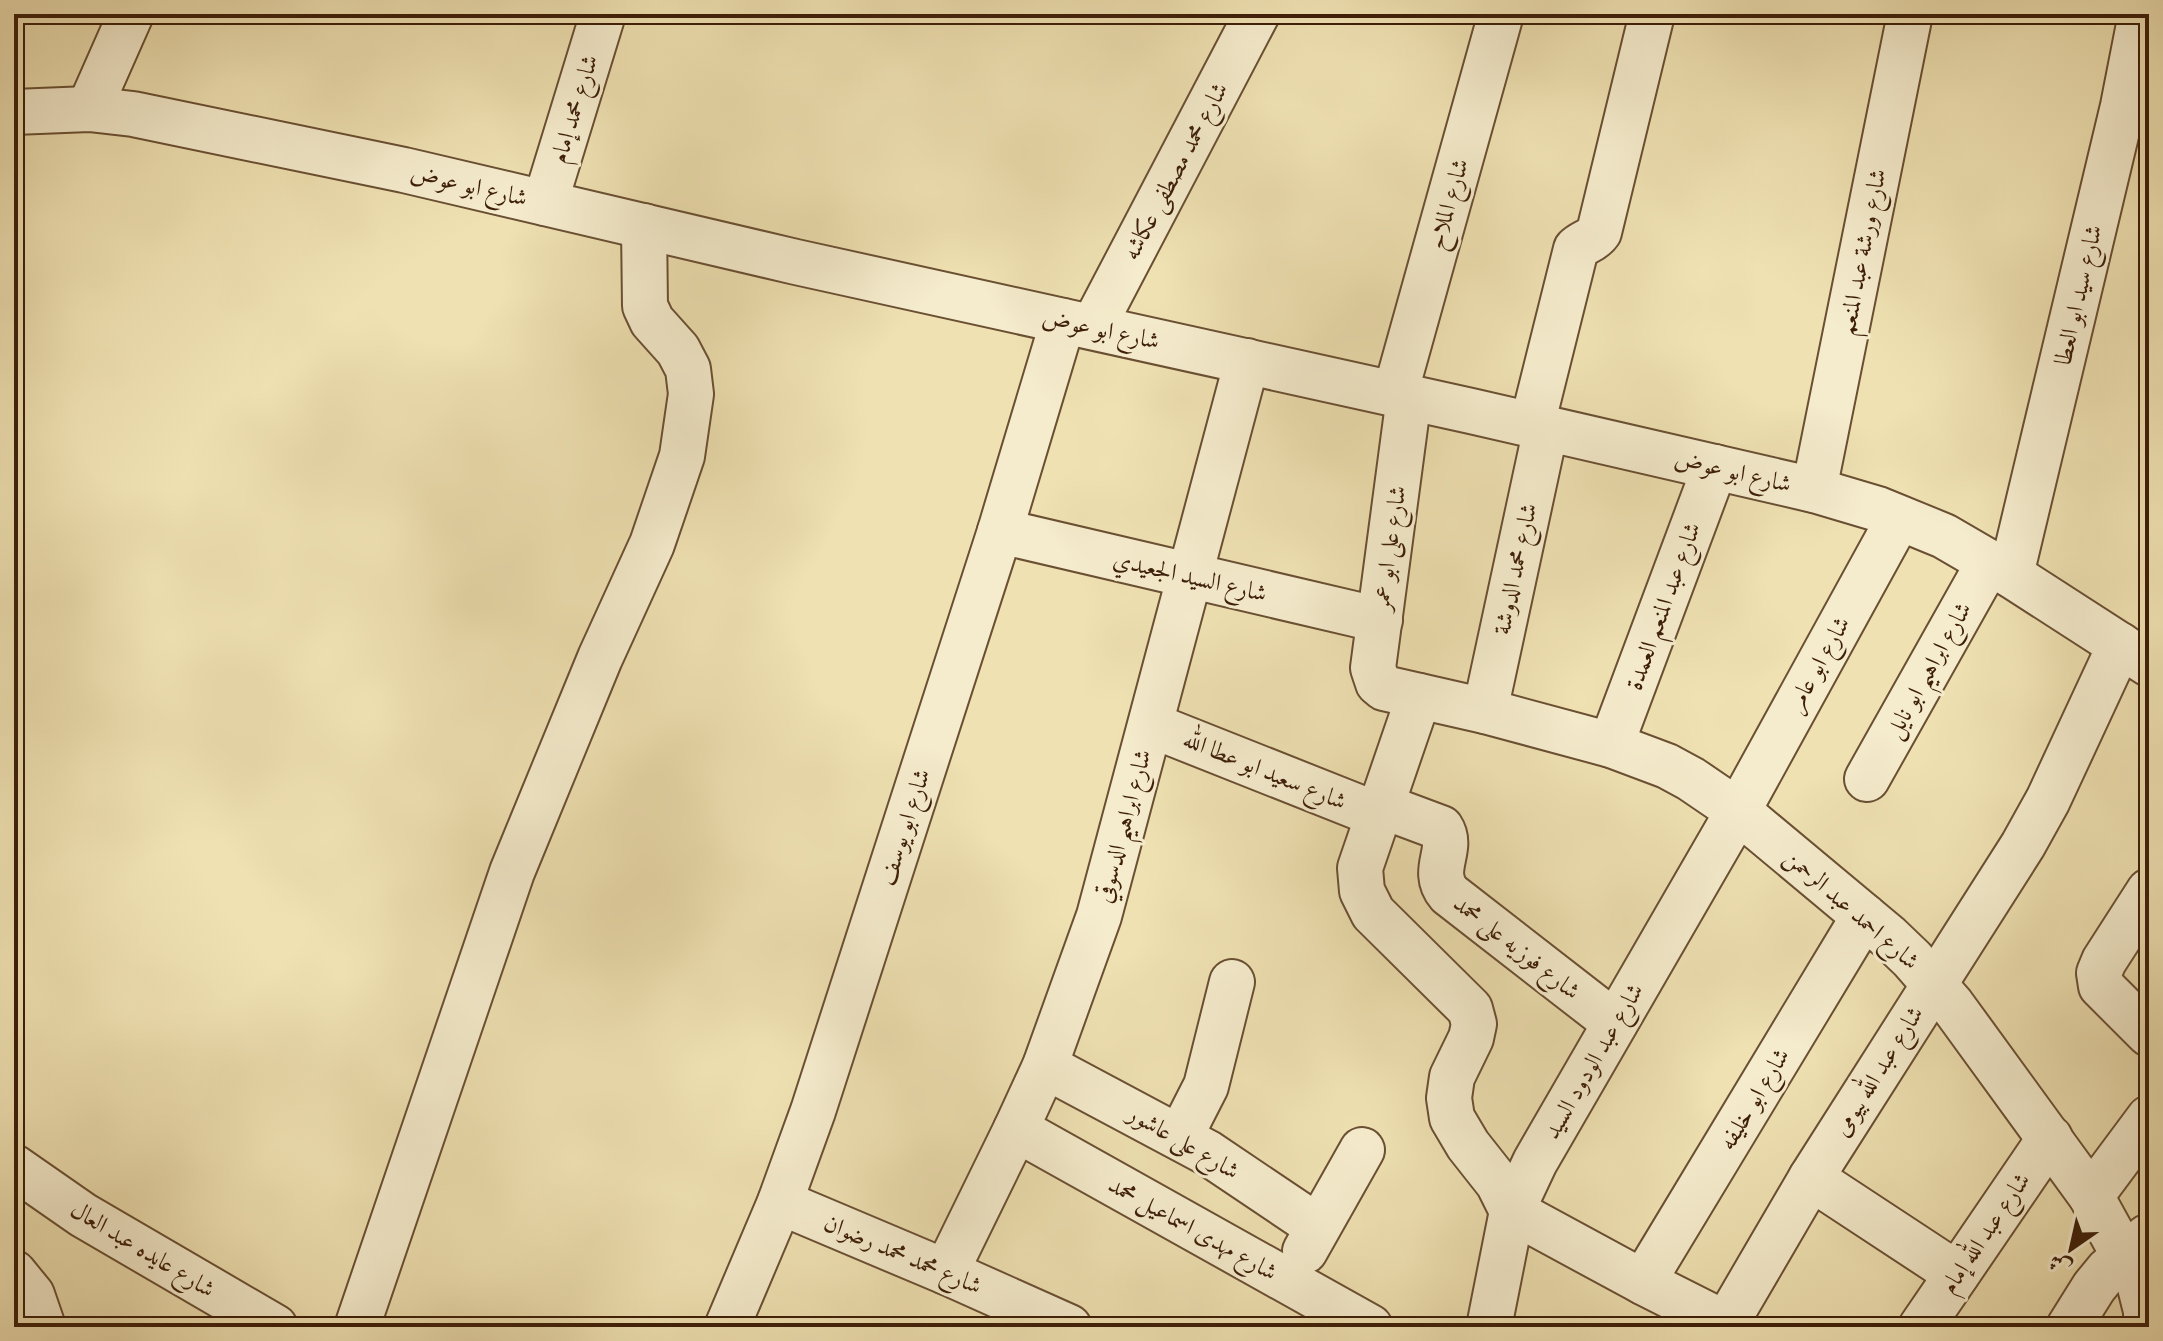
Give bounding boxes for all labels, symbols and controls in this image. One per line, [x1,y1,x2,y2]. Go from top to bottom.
street label: شارع محمد إمام [540,50,610,169]
street label: شارع محمد مصطفى عكاشه [1113,76,1239,267]
street label: شارع ابو عوض [406,154,531,218]
street label: شارع الملاح [1418,154,1481,255]
street label: شارع ورشة عبد المنعم [1828,166,1900,339]
street label: شارع سيد ابو العطا [2044,221,2114,369]
street label: شارع ابو عوض [1039,299,1163,361]
street label: شارع ابو عوض [1670,440,1795,504]
street label: شارع على ابو عمر [1362,483,1418,616]
street label: شارع محمد الدوشة [1483,500,1548,639]
street label: شارع عبد المنعم العمدة [1616,517,1714,696]
street label: شارع السيد الجعيدي [1109,541,1271,613]
street label: شارع ابراهيم ابو نايل [1875,595,1986,748]
street label: شارع ابو عامر [1777,609,1861,720]
street label: شارع سعيد ابو عطا الله [1177,720,1353,821]
street label: شارع ابراهيم الدسوقي [1085,745,1167,908]
street label: شارع ابو يوسف [868,764,942,891]
street label: شارع احمد عبد الرحمن [1775,840,1928,980]
street label: شارع فوزيه على محمد [1444,886,1588,1010]
street label: شارع عبد الودود السيد [1534,976,1654,1147]
street label: شارع عبد الله بيومى [1823,998,1934,1144]
street label: شارع ابو خليفه [1709,1041,1800,1158]
street label: شارع على عاشور [1119,1094,1247,1190]
street label: شارع عبد الله إمام [1930,1164,2042,1303]
street label: شارع مهدى اسماعيل محمد [1101,1166,1284,1291]
street label: شارع عايده عبد العال [63,1191,222,1308]
street label: شارع محمد محمد رضوان [818,1204,988,1305]
north arrow [2031,1209,2111,1289]
text: ش [2042,1246,2078,1285]

